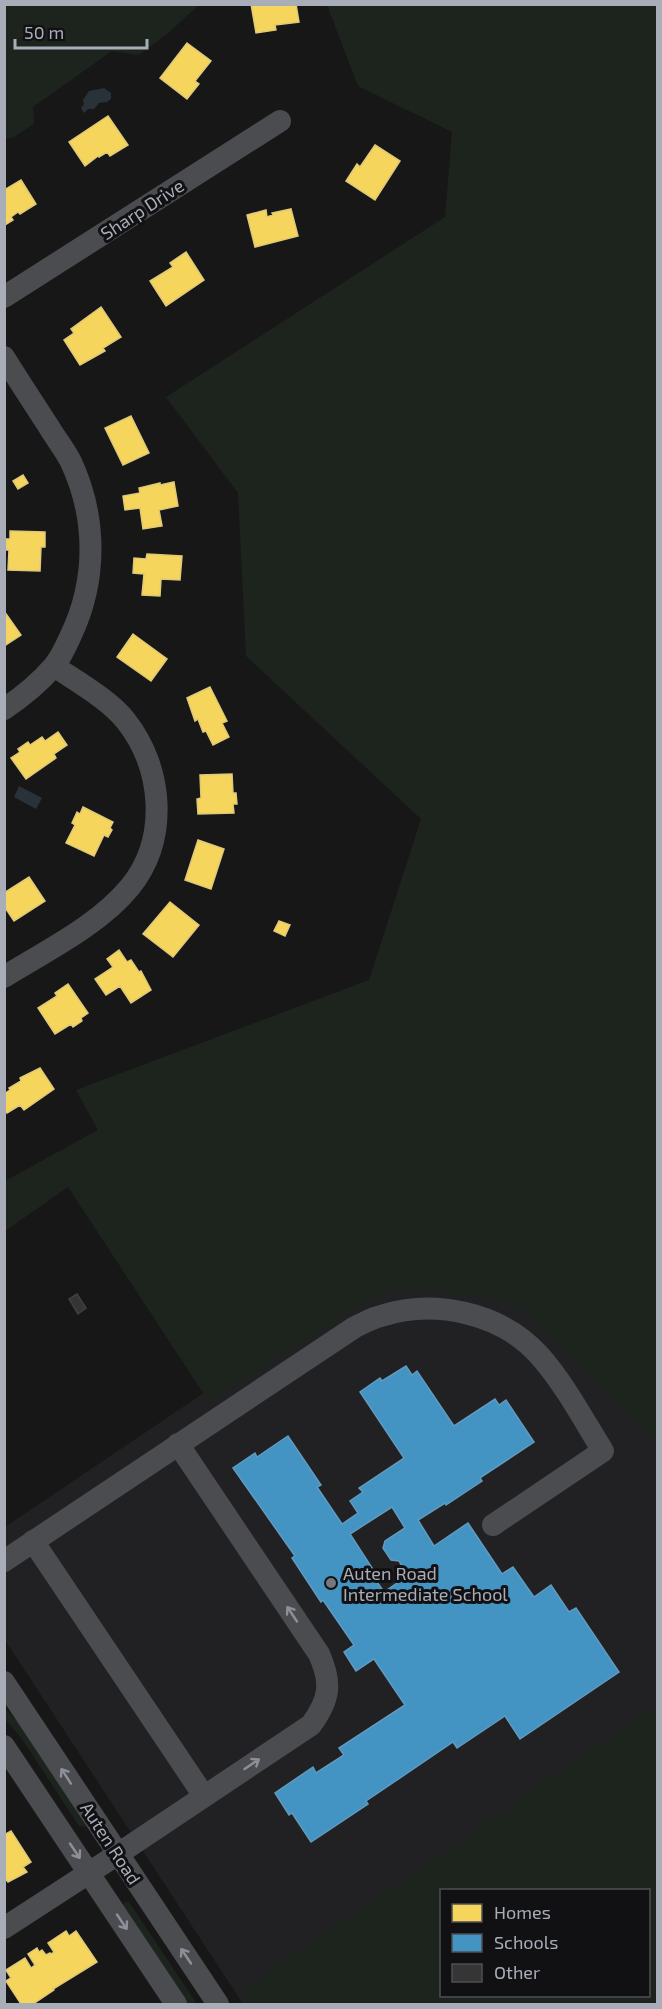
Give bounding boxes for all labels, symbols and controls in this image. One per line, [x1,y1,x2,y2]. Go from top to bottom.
scale bar [15,12,147,50]
text: 50 m [24,21,64,43]
street label: Sharp Drive [96,174,188,244]
place label: Auten Road Intermediate School [343,1562,508,1605]
marker: Auten Road Intermediate School [324,1576,338,1590]
one-way arrow [286,1606,298,1623]
one-way arrow [244,1758,260,1770]
one-way arrow [60,1767,73,1784]
street label: Auten Road [76,1798,146,1888]
one-way arrow [69,1842,81,1859]
legend [440,1889,650,1997]
text: Homes [494,1901,551,1923]
one-way arrow [116,1913,128,1930]
text: Schools [494,1931,558,1953]
one-way arrow [179,1947,192,1964]
text: Other [494,1961,540,1983]

